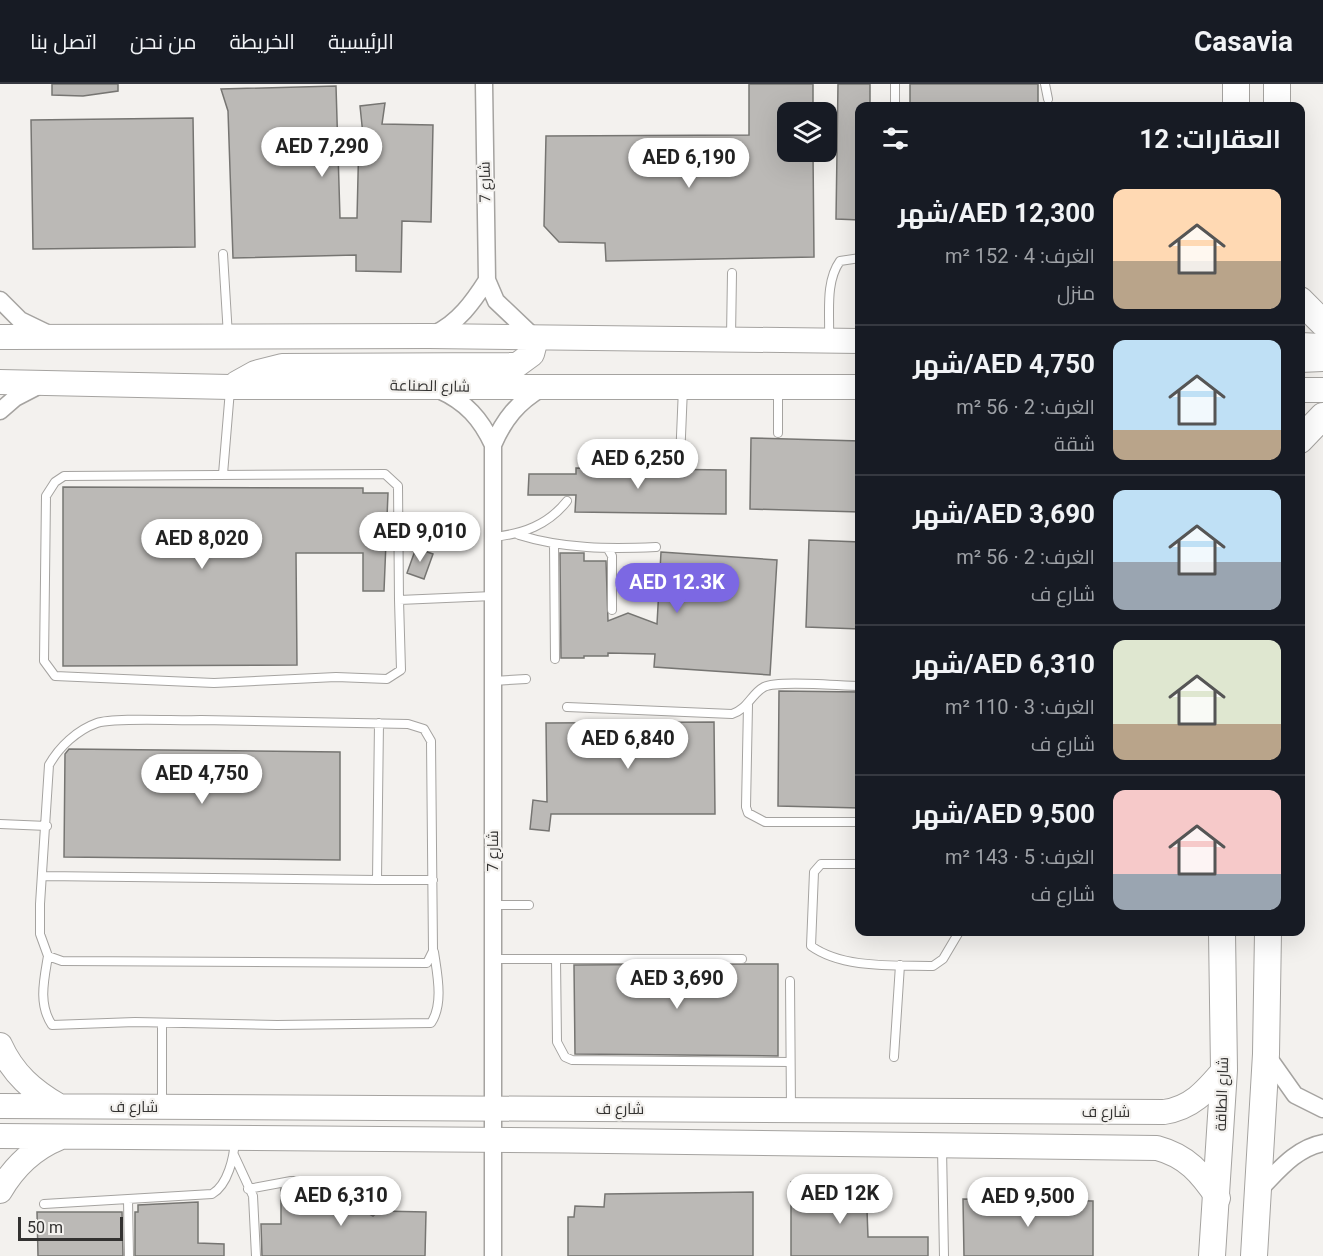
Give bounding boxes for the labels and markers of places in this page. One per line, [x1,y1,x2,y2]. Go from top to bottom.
pin: AED 7,290 [253,127,391,178]
pin: AED 6,190 [620,138,758,189]
pin: AED 6,250 [569,439,707,490]
pin: AED 9,010 [351,512,489,563]
pin: AED 8,020 [133,519,271,570]
pin: AED 12.3K [608,563,746,614]
pin: AED 6,840 [559,719,697,770]
pin: AED 4,750 [133,754,271,805]
pin: AED 3,690 [608,959,746,1010]
pin: AED 12K [785,1174,895,1225]
pin: AED 6,310 [272,1176,410,1227]
pin: AED 9,500 [959,1177,1097,1228]

